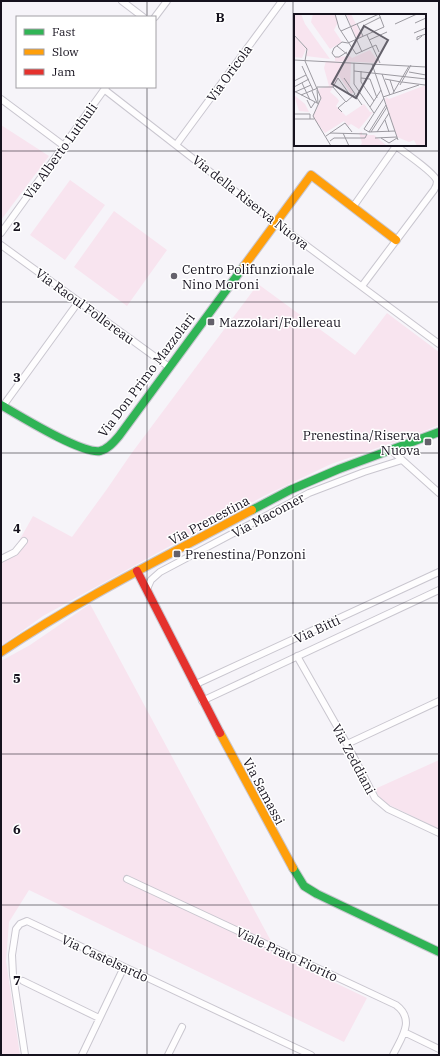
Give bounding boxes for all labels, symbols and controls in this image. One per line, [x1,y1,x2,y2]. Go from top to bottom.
text: B [215,9,225,26]
inset map [294,14,426,146]
legend [16,16,156,88]
text: Fast [52,24,76,39]
street label: Via Oricola [203,41,256,105]
text: Slow [52,44,79,59]
text: Jam [52,64,76,79]
street label: Via Alberto Luthuli [20,100,101,203]
street label: Via della Riserva Nuova [189,151,313,253]
text: 2 [13,218,21,235]
place label: Centro Polifunzionale Nino Moroni [182,261,315,293]
street label: Via Raoul Follereau [32,265,138,348]
marker: Centro Polifunzionale Nino Moroni [169,271,179,281]
street label: Via Don Primo Mazzolari [94,310,199,441]
place label: Mazzolari/Follereau [219,314,341,331]
marker: Mazzolari/Follereau [206,317,216,327]
text: 3 [13,369,21,386]
place label: Prenestina/Riserva Nuova [303,427,420,459]
marker: Prenestina/Riserva Nuova [423,437,433,447]
street label: Via Macomer [229,489,308,542]
street label: Via Prenestina [166,492,252,549]
text: 4 [13,520,21,537]
place label: Prenestina/Ponzoni [185,546,306,563]
marker: Prenestina/Ponzoni [172,549,182,559]
street label: Via Bitti [292,611,343,647]
text: 5 [13,670,21,687]
street label: Via Zeddiani [328,721,379,797]
street label: Via Samassi [239,755,288,828]
text: 6 [13,821,21,838]
street label: Viale Prato Fiorito [233,923,340,985]
street label: Via Castelsardo [59,931,151,986]
text: 7 [13,972,21,989]

